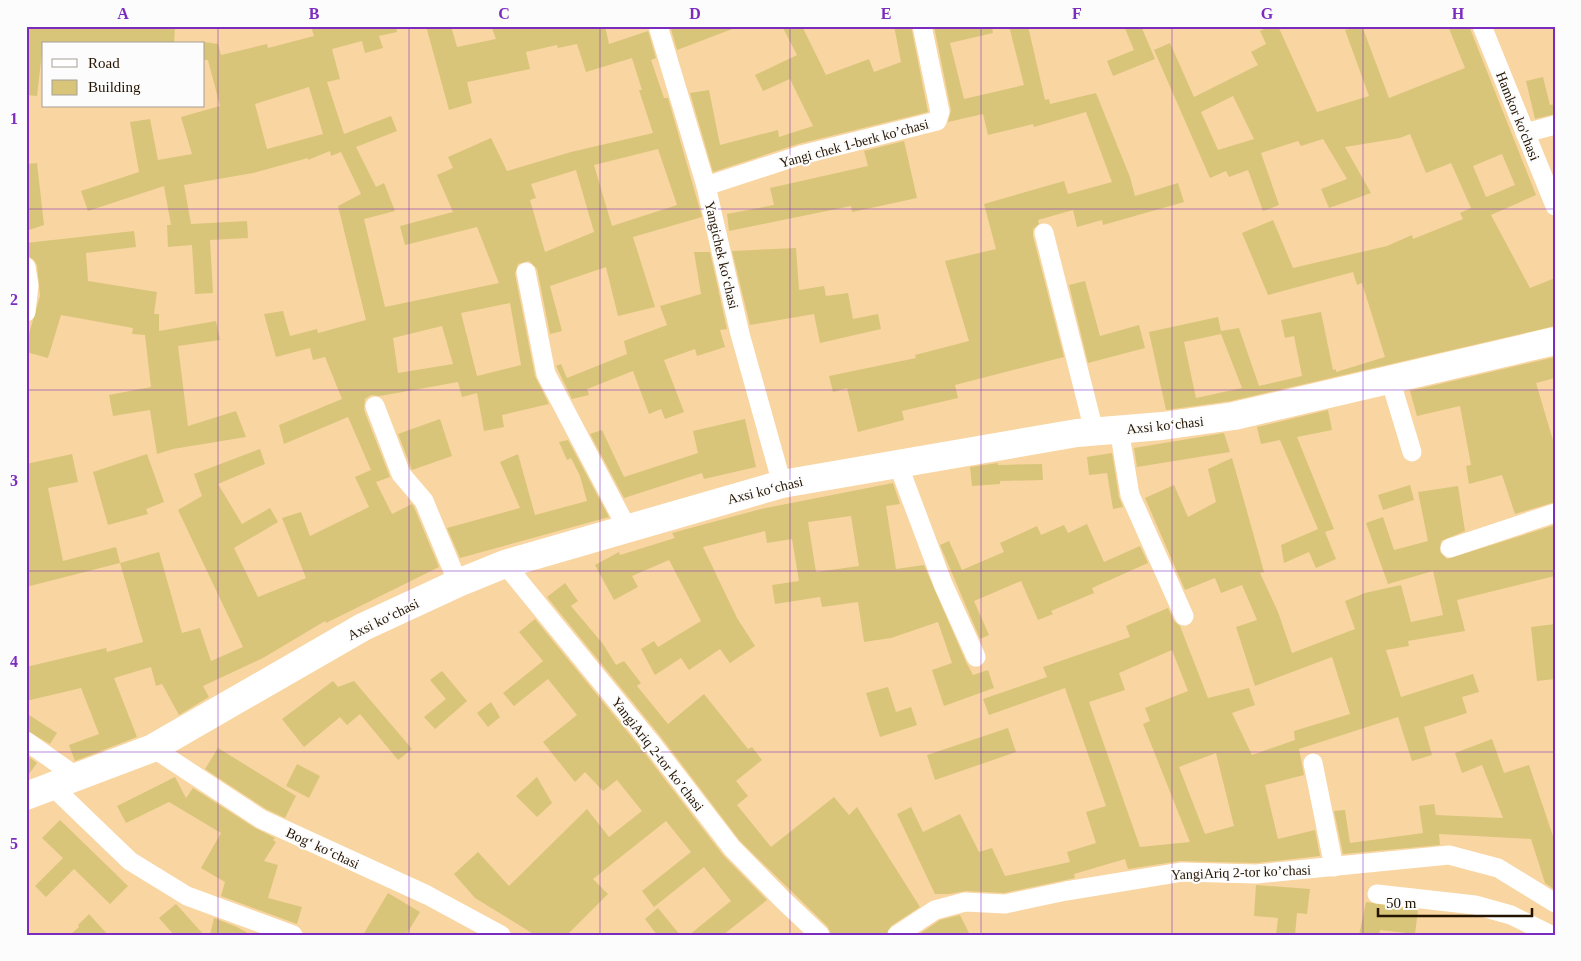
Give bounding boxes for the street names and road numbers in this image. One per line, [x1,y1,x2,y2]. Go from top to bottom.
street label: Hamkor ko'chasi [1493,69,1542,163]
street label: Yangi chek 1-berk koʼchasi [778,116,930,171]
street label: Yangichek koʻchasi [702,200,741,311]
street label: Axsi koʻchasi [1126,414,1204,437]
street label: Axsi koʻchasi [726,474,805,507]
street label: Axsi koʻchasi [345,596,421,643]
street label: YangiАriq 2-tor koʼchasi [609,694,707,814]
street label: Bogʻ koʻchasi [284,825,362,872]
street label: YangiАriq 2-tor koʼchasi [1171,863,1311,882]

